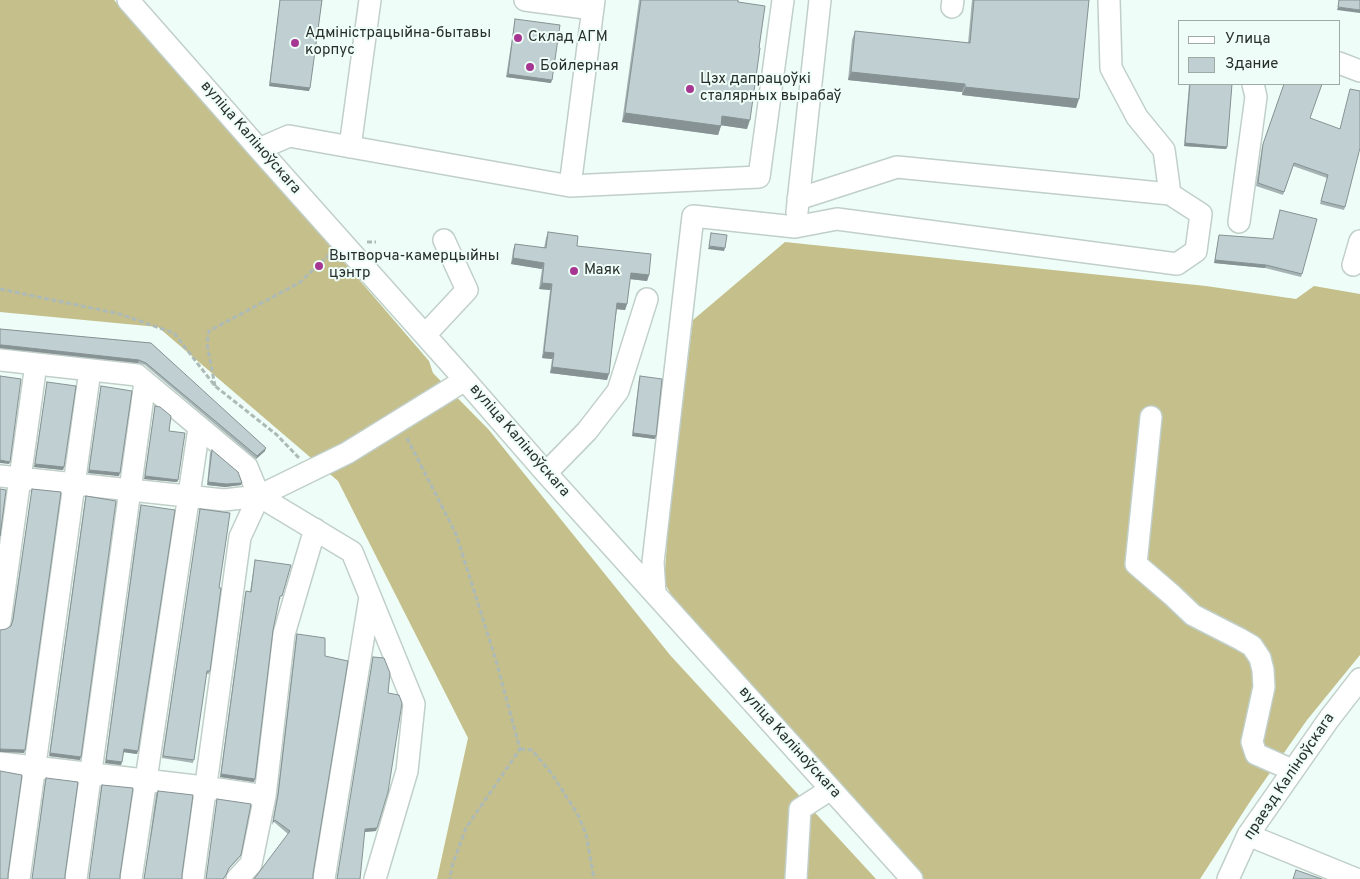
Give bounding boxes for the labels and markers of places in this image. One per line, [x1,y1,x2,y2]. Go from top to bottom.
place label: Адміністрацыйна-бытавы корпус [305,25,491,60]
place label: Склад АГМ [528,29,608,47]
marker: Склад АГМ [512,32,524,44]
marker: Адміністрацыйна-бытавы корпус [289,37,301,49]
place label: Бойлерная [540,58,619,76]
marker: Бойлерная [524,61,536,73]
place label: Цэх дапрацоўкі сталярных вырабаў [700,71,841,106]
marker: Цэх дапрацоўкі сталярных вырабаў [684,83,696,95]
place label: Вытворча-камерцыйны цэнтр [329,248,499,283]
marker: Вытворча-камерцыйны цэнтр [313,260,325,272]
place label: Маяк [584,262,621,280]
marker: Маяк [568,265,580,277]

